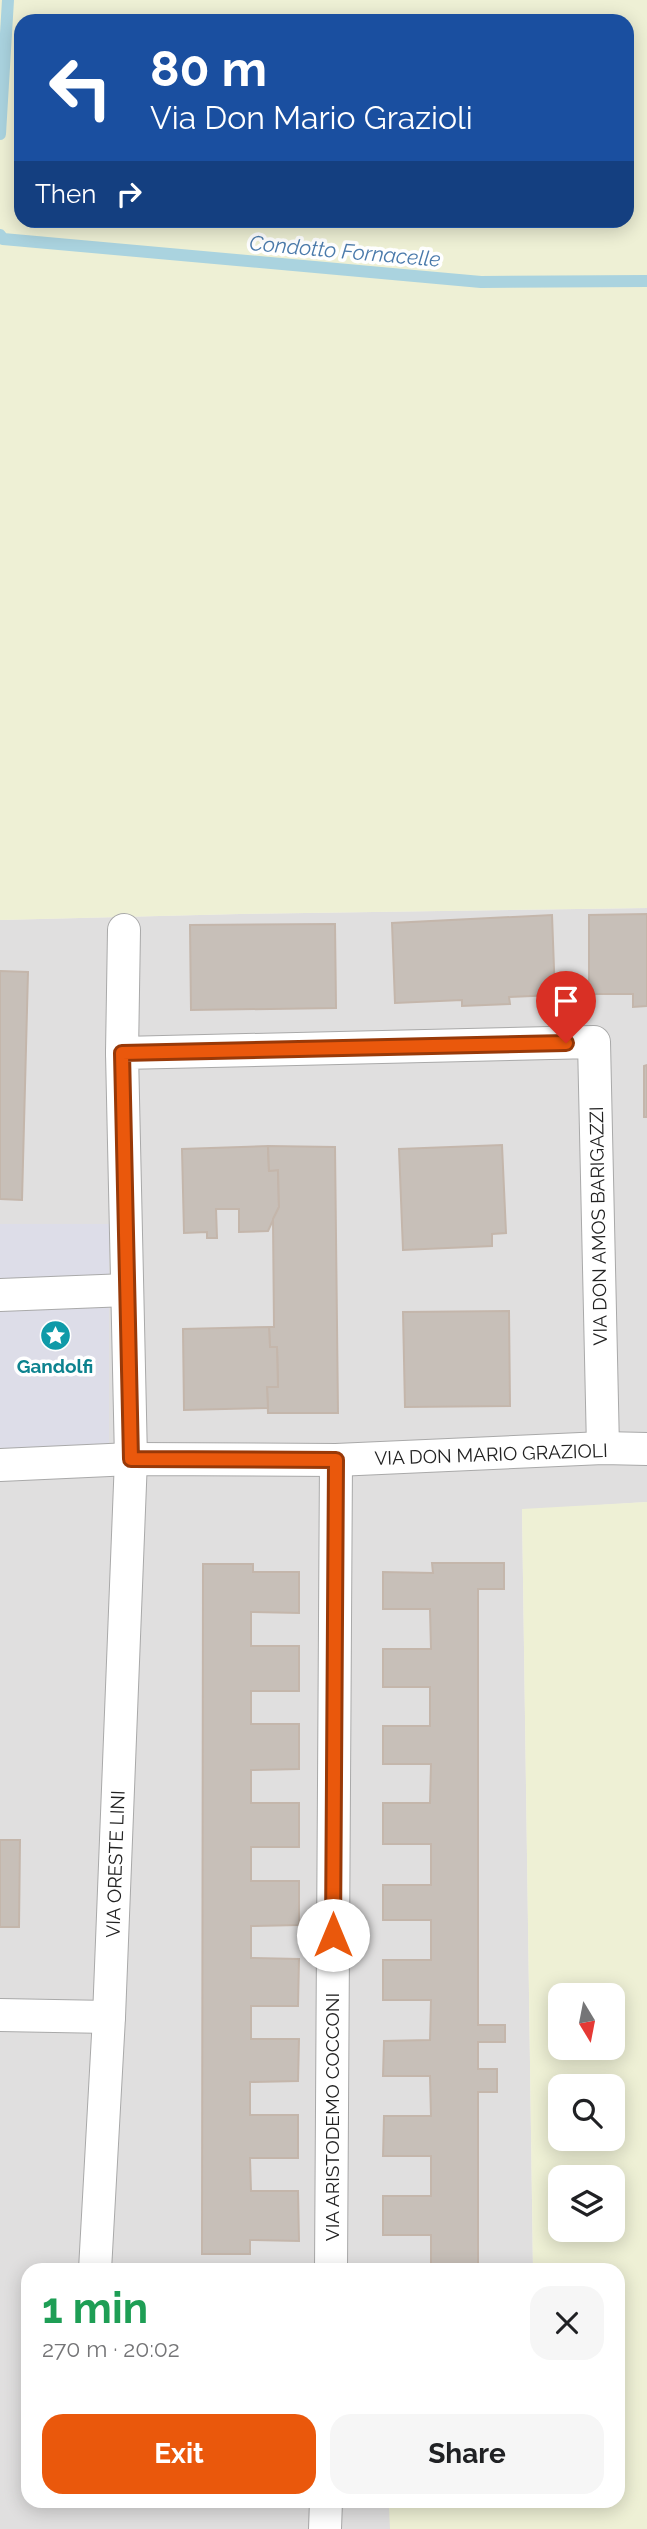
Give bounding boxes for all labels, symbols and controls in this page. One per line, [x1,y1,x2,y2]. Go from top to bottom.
text: 80 m [150,40,267,97]
icon: left [35,42,126,133]
text: Via Don Mario Grazioli [150,99,473,136]
icon: right [110,175,148,213]
text: Then [35,179,96,209]
water label: Condotto Fornacelle [248,230,442,272]
pin [536,971,596,1043]
icon: arrive [547,982,585,1020]
street label: VIA DON AMOS BARIGAZZI [585,1106,611,1346]
place icon: Gandolfi [38,1318,72,1352]
place label: Gandolfi [17,1355,93,1377]
street label: VIA DON MARIO GRAZIOLI [374,1439,608,1469]
street label: VIA ORESTE LINI [101,1790,129,1938]
position arrow [296,1898,370,1972]
north arrow [548,1983,625,2060]
map controls [548,1983,625,2242]
street label: VIA ARISTODEMO COCCONI [321,1993,343,2241]
button: search [548,2074,625,2151]
button: layers [548,2165,625,2242]
text: 1 min [42,2284,148,2333]
button: close [530,2286,604,2360]
text: 270 m · 20:02 [42,2335,180,2362]
button: Exit [42,2414,316,2494]
button: Share [330,2414,604,2494]

